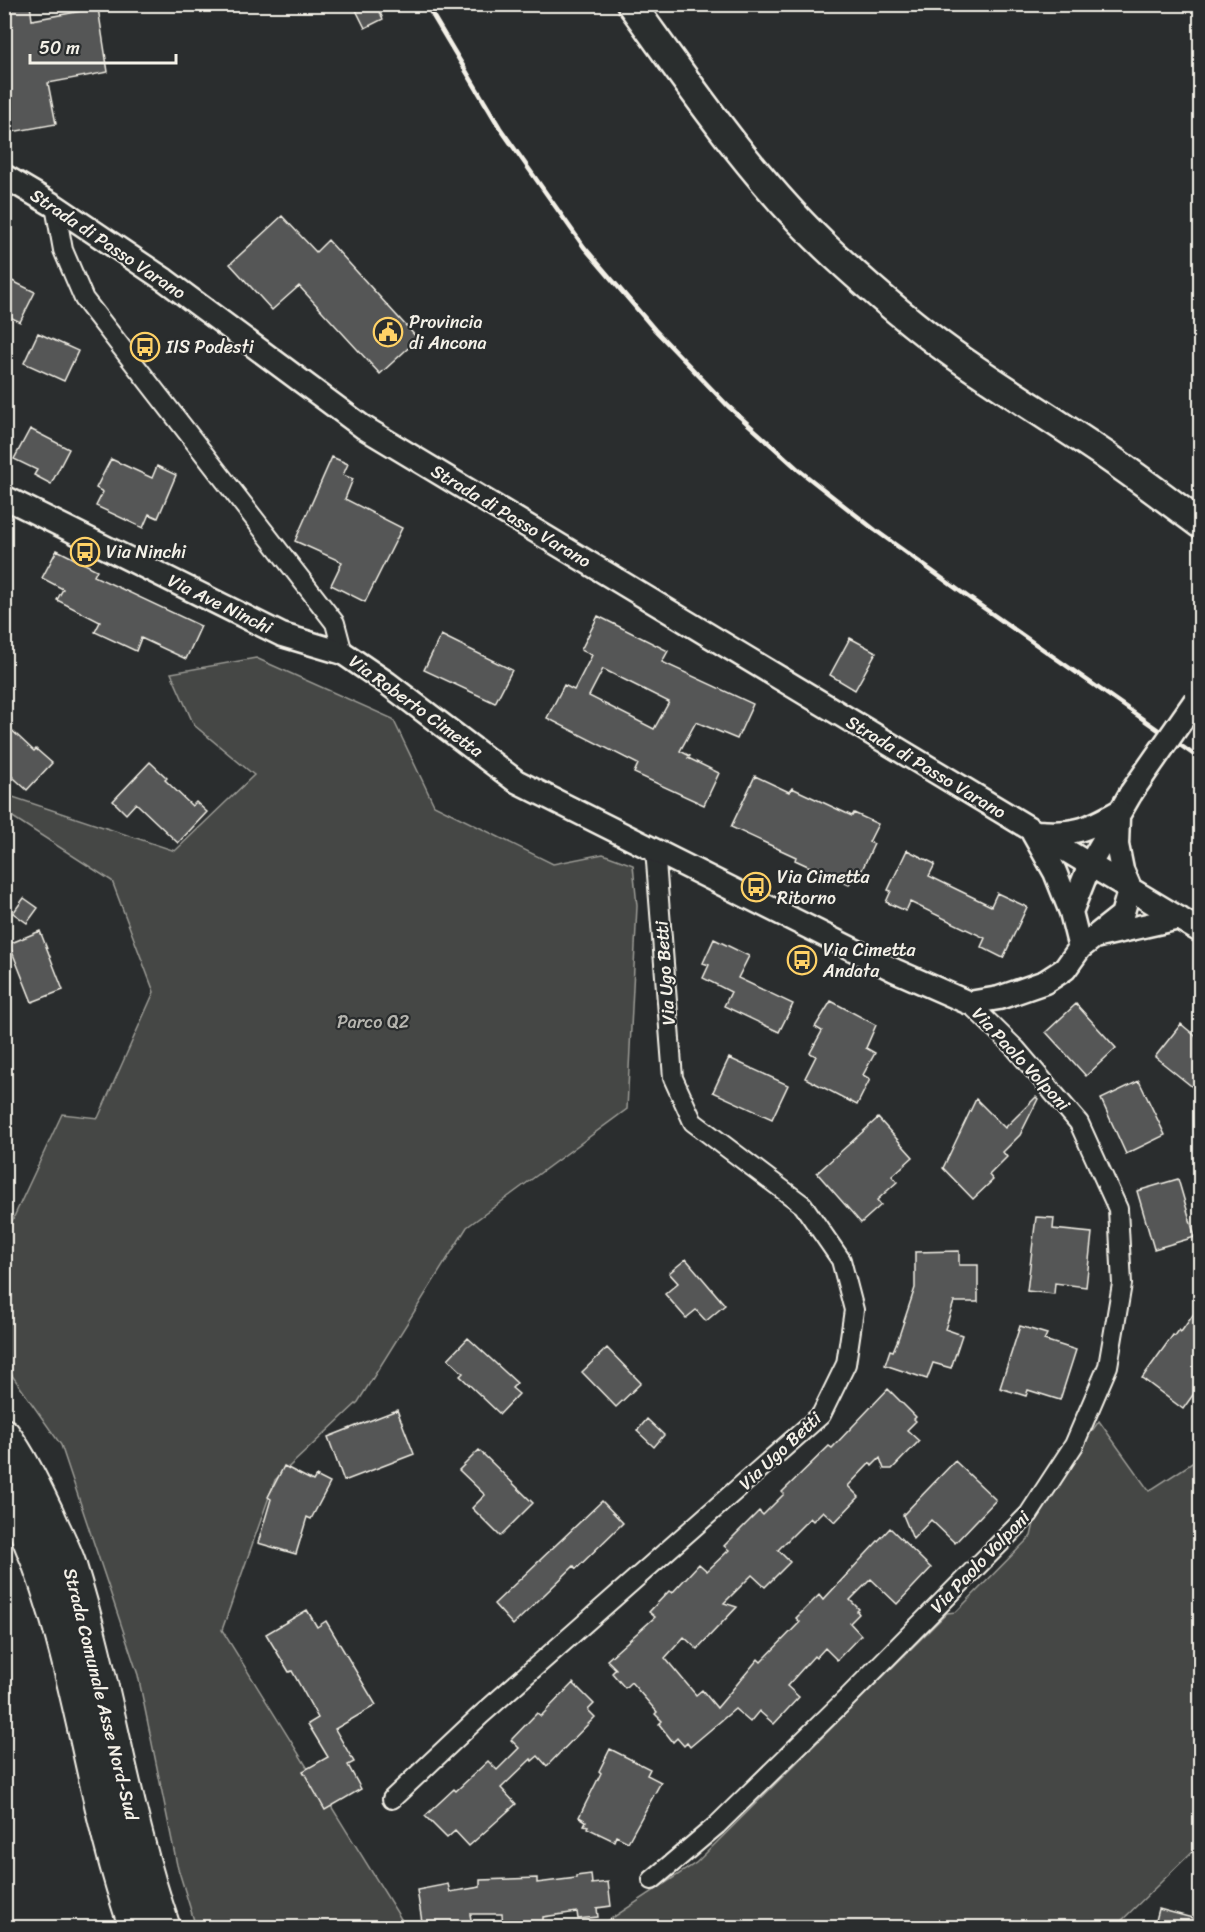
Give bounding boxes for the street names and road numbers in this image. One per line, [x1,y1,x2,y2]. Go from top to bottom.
street label: Strada di Passo Varano [23,180,193,308]
street label: Strada di Passo Varano [425,455,597,577]
street label: Via Ave Ninchi [162,565,279,644]
street label: Via Roberto Cimetta [342,646,491,767]
street label: Strada di Passo Varano [840,706,1012,828]
street label: Via Ugo Betti [645,919,685,1026]
street label: Via Paolo Volponi [964,999,1079,1120]
street label: Via Ugo Betti [731,1403,830,1498]
street label: Via Paolo Volponi [922,1502,1039,1621]
street label: Strada Comunale Asse Nord-Sud [54,1564,148,1825]

